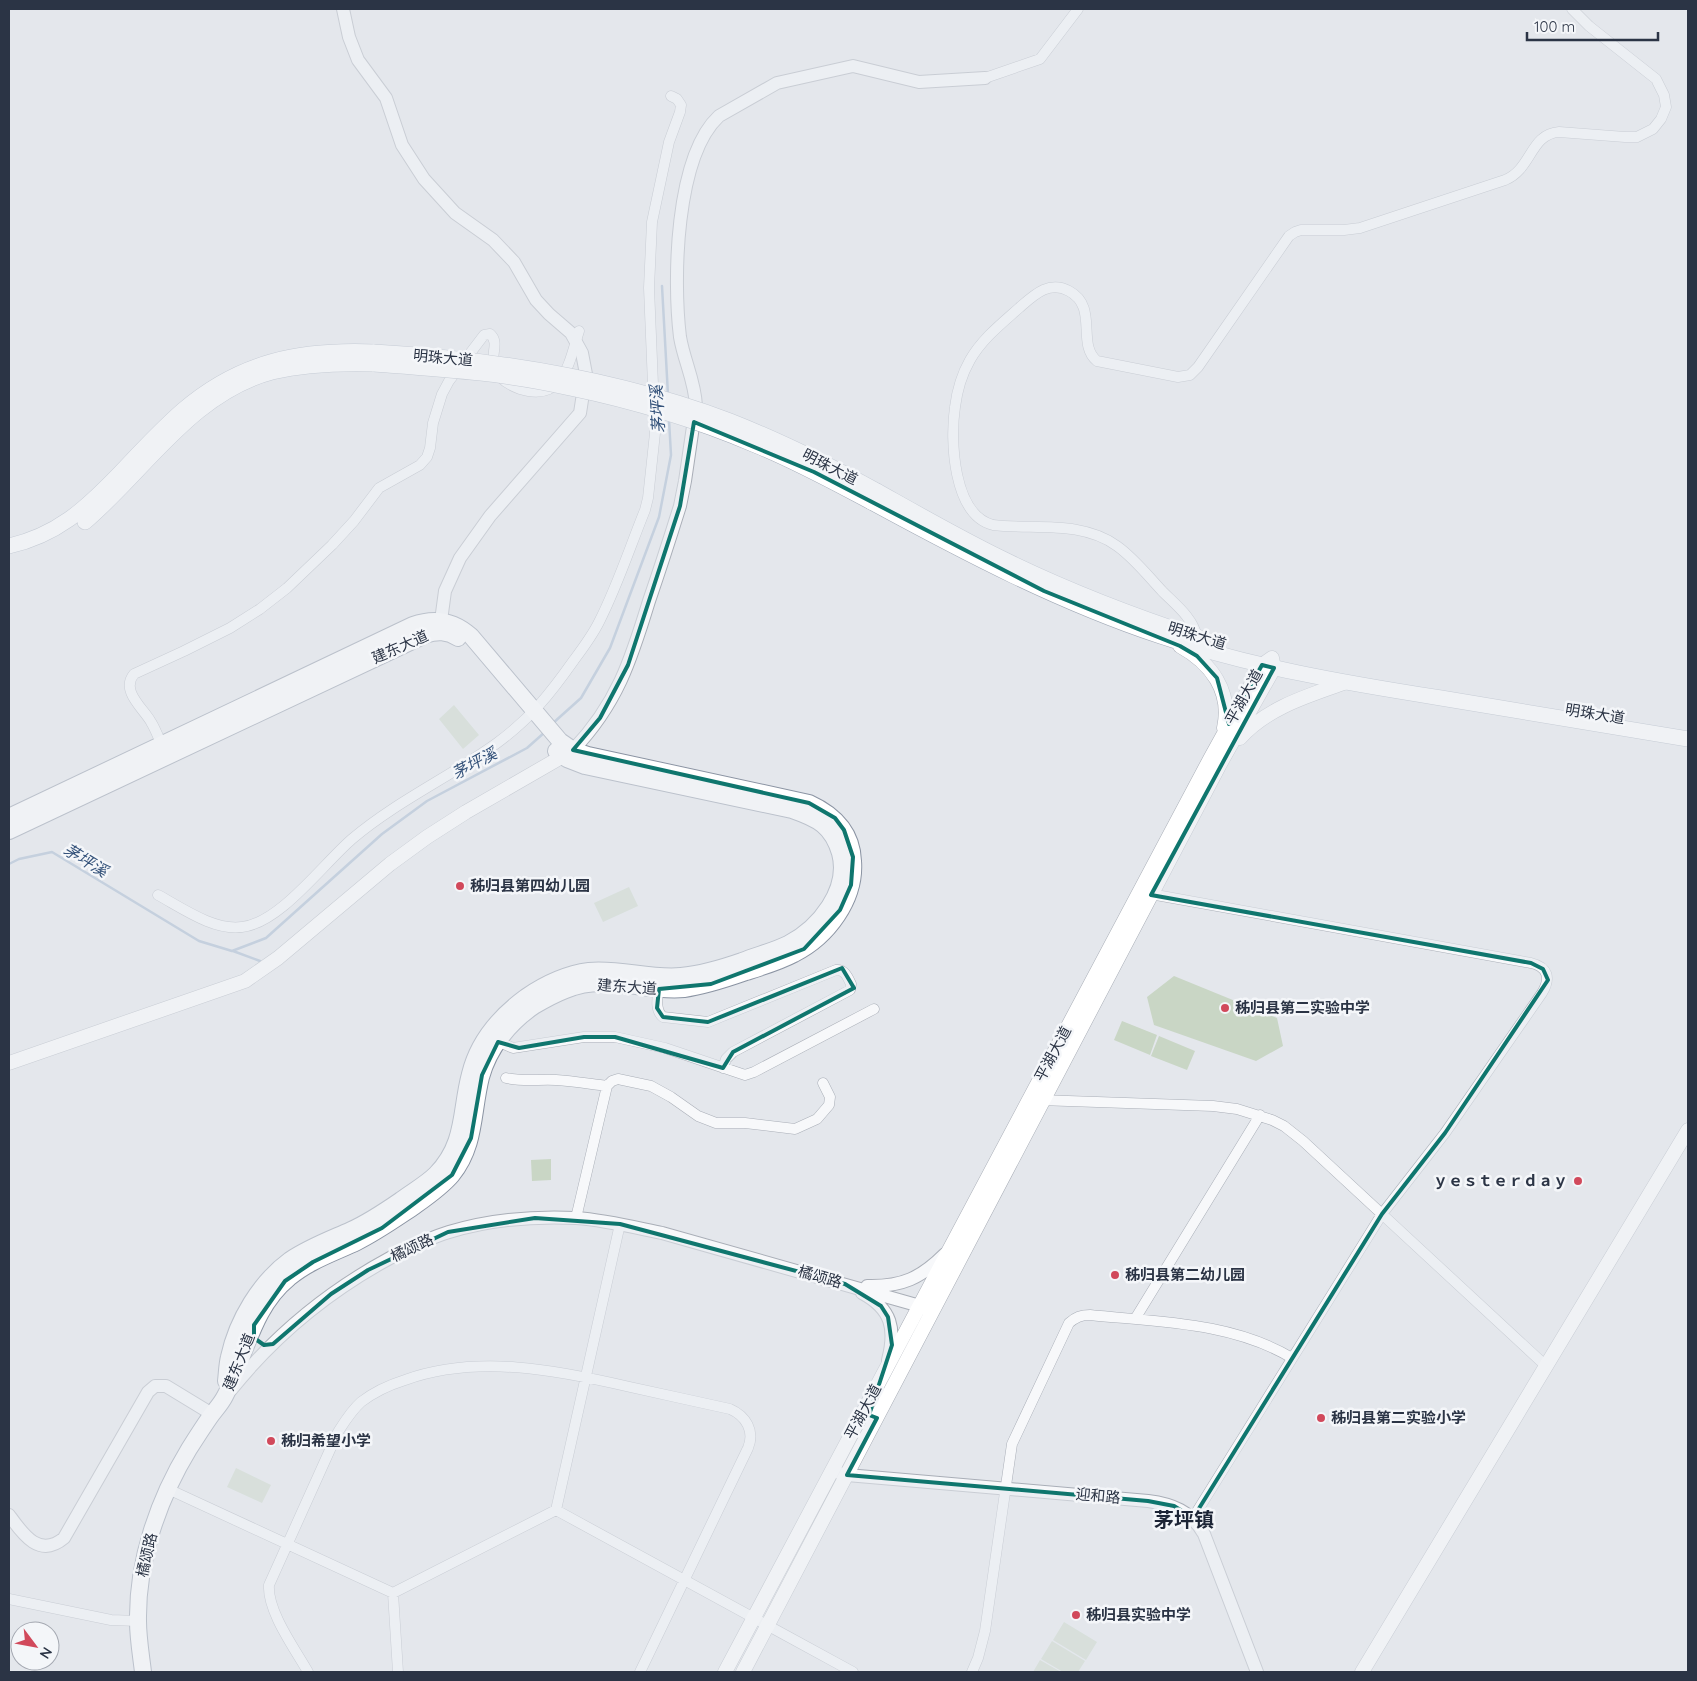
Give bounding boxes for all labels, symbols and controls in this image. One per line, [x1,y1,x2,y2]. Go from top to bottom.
scale bar [1527,10,1658,42]
text: 100 m [1534,17,1575,36]
street label: 明珠大道 [412,345,474,370]
water label: 茅坪溪 [646,383,668,433]
street label: 明珠大道 [799,444,861,489]
street label: 明珠大道 [1166,618,1229,653]
street label: 建东大道 [369,626,431,667]
street label: 平湖大道 [1221,666,1266,728]
street label: 明珠大道 [1564,699,1626,728]
water label: 茅坪溪 [448,742,502,783]
water label: 茅坪溪 [60,839,113,882]
place label: 秭归县第四幼儿园 [470,876,590,895]
marker: 秭归县第四幼儿园 [454,880,466,892]
street label: 建东大道 [596,975,658,998]
place label: 秭归县第二实验中学 [1235,998,1370,1017]
marker: 秭归县第二实验中学 [1219,1002,1231,1014]
street label: 平湖大道 [1030,1023,1075,1085]
place label: ｙｅｓｔｅｒｄａｙ [1433,1171,1568,1190]
marker: ｙｅｓｔｅｒｄａｙ [1572,1175,1584,1187]
street label: 橘颂路 [387,1229,436,1266]
street label: 橘颂路 [796,1261,844,1292]
place label: 秭归县第二幼儿园 [1125,1265,1245,1284]
marker: 秭归县第二幼儿园 [1109,1269,1121,1281]
street label: 建东大道 [218,1330,259,1393]
street label: 平湖大道 [840,1381,885,1443]
place label: 秭归县第二实验小学 [1331,1408,1466,1427]
marker: 秭归县第二实验小学 [1315,1412,1327,1424]
place label: 秭归希望小学 [281,1431,371,1450]
marker: 秭归希望小学 [265,1435,277,1447]
street label: 迎和路 [1075,1484,1121,1507]
district label: 茅坪镇 [1154,1507,1214,1532]
street label: 橘颂路 [132,1531,161,1579]
place label: 秭归县实验中学 [1086,1605,1191,1624]
marker: 秭归县实验中学 [1070,1609,1082,1621]
north arrow [10,1621,60,1671]
text: N [36,1644,56,1662]

